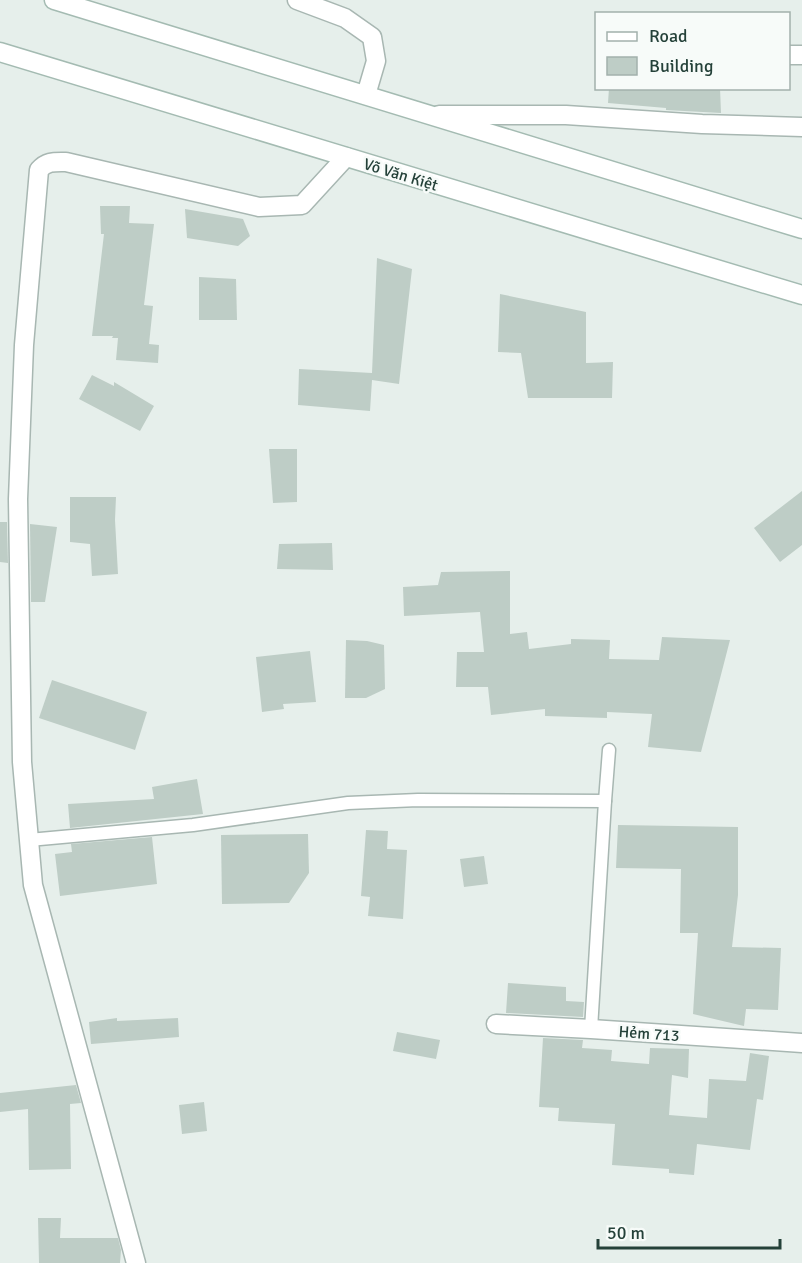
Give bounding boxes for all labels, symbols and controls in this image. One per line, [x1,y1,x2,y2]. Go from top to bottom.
legend [595,12,790,90]
text: Road [649,25,688,47]
text: Building [649,55,713,77]
street label: Võ Văn Kiệt [361,154,441,196]
street label: Hẻm 713 [618,1022,680,1046]
scale bar [598,1212,780,1250]
text: 50 m [607,1222,645,1244]

